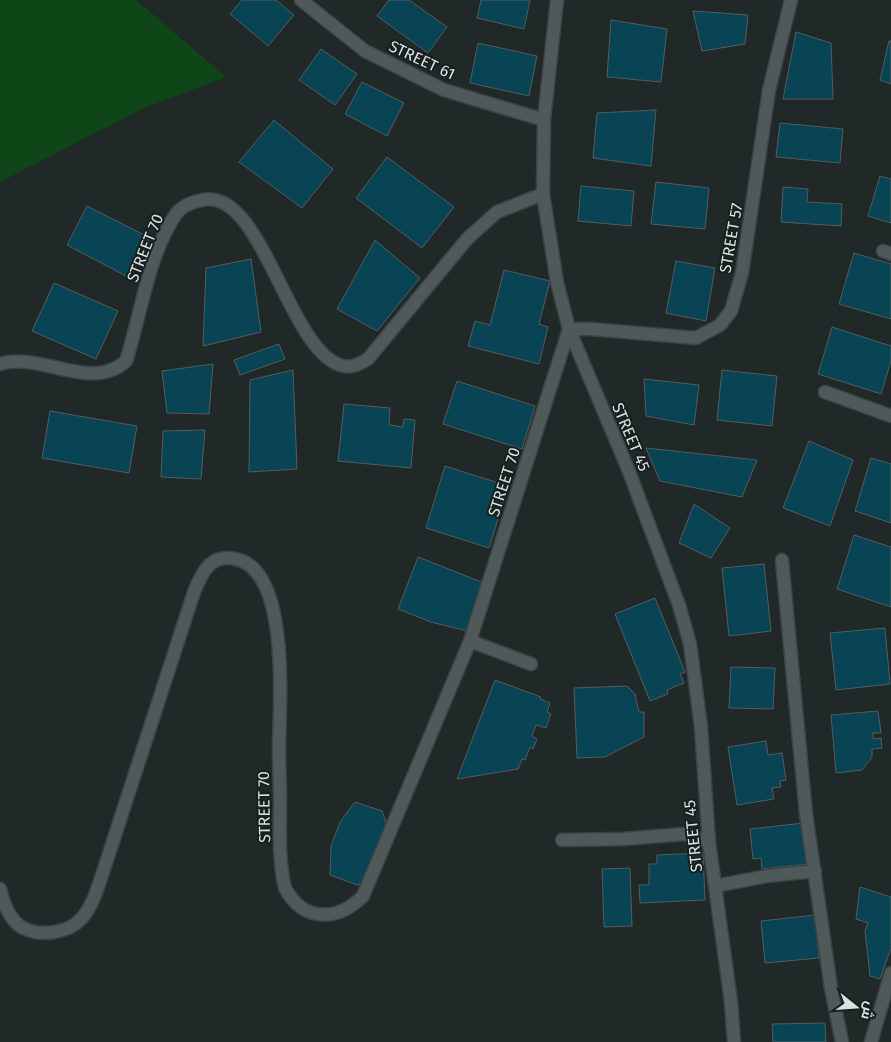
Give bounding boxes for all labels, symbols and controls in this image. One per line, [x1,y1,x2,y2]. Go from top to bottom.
street label: STREET 61 [386,36,458,84]
street label: STREET 57 [716,202,746,274]
street label: STREET 70 [123,211,167,285]
street label: STREET 45 [608,400,654,474]
street label: STREET 70 [484,445,524,519]
street label: STREET 70 [254,771,274,843]
street label: STREET 45 [680,799,706,873]
north arrow [831,982,881,1032]
text: ش [857,1000,879,1022]

